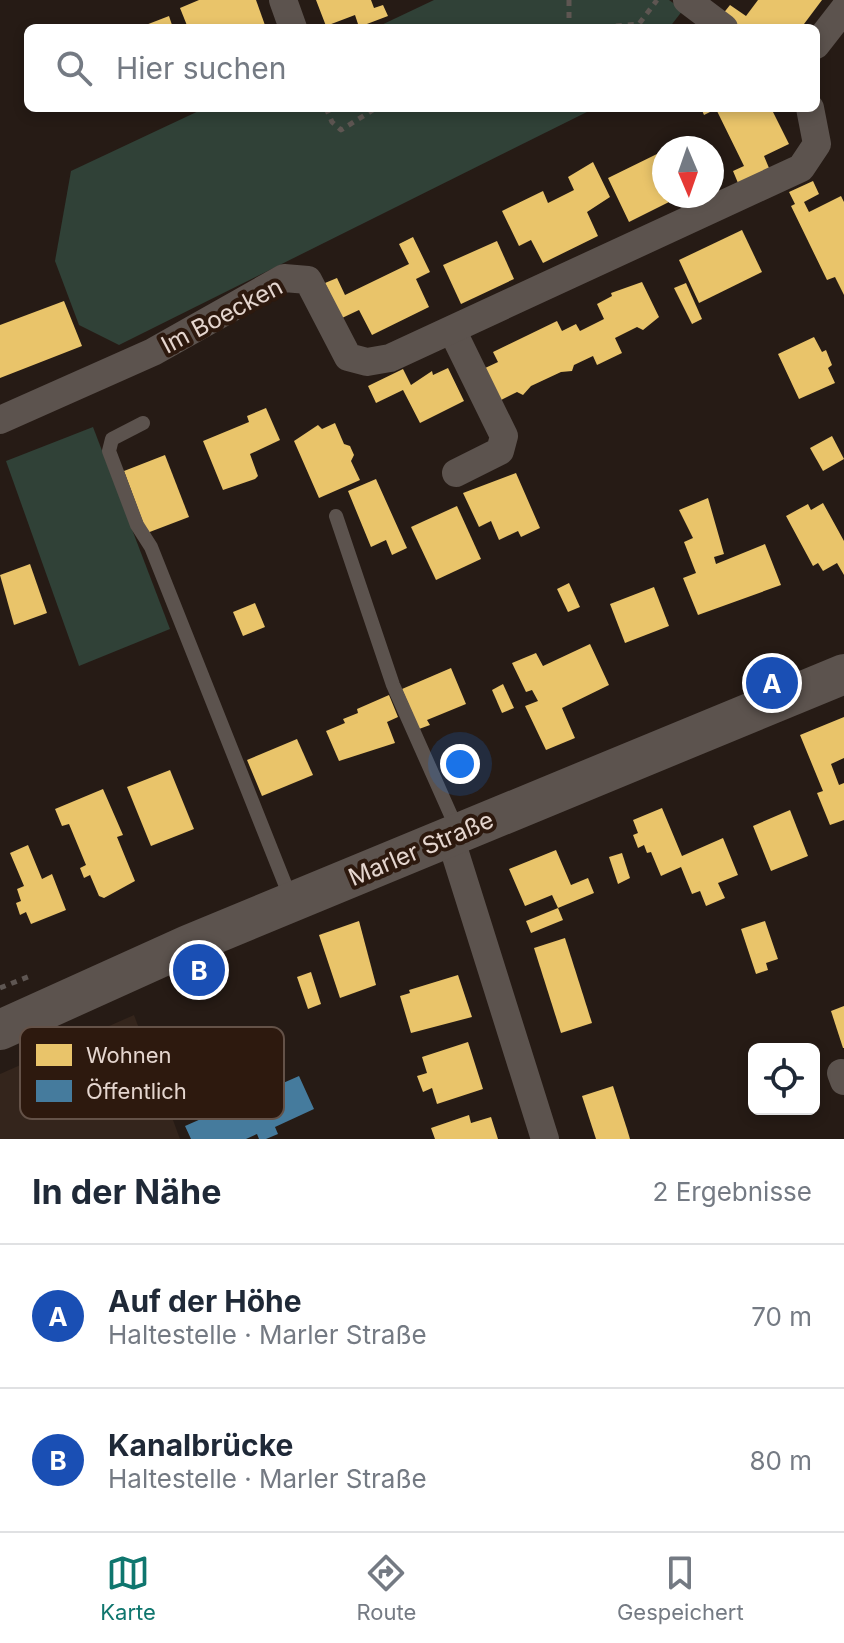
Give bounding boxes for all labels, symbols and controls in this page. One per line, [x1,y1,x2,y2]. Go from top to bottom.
search box [24,24,820,112]
icon: search [52,46,96,90]
text: Hier suchen [116,50,286,86]
north arrow [652,136,724,208]
street label: Im Boecken [156,272,287,360]
pin: A [746,653,798,713]
your location [440,744,480,784]
street label: Marler Straße [344,805,498,892]
pin: B [173,940,225,1000]
legend [20,1027,284,1119]
text: Wohnen [86,1042,172,1068]
map controls [748,1043,820,1115]
button: locate [748,1043,820,1115]
text: Öffentlich [86,1078,187,1104]
text: In der Nähe [32,1171,221,1212]
text: 2 Ergebnisse [653,1176,812,1207]
text: Auf der Höhe [108,1283,302,1319]
text: A [48,1301,68,1332]
text: 70 m [751,1301,812,1332]
text: Haltestelle · Marler Straße [108,1319,427,1350]
text: Kanalbrücke [108,1427,293,1463]
text: B [49,1445,67,1476]
text: 80 m [749,1445,812,1476]
text: Haltestelle · Marler Straße [108,1463,427,1494]
tab: Karte [100,1551,156,1625]
tab: Route [356,1551,416,1625]
tab: Gespeichert [617,1551,744,1625]

